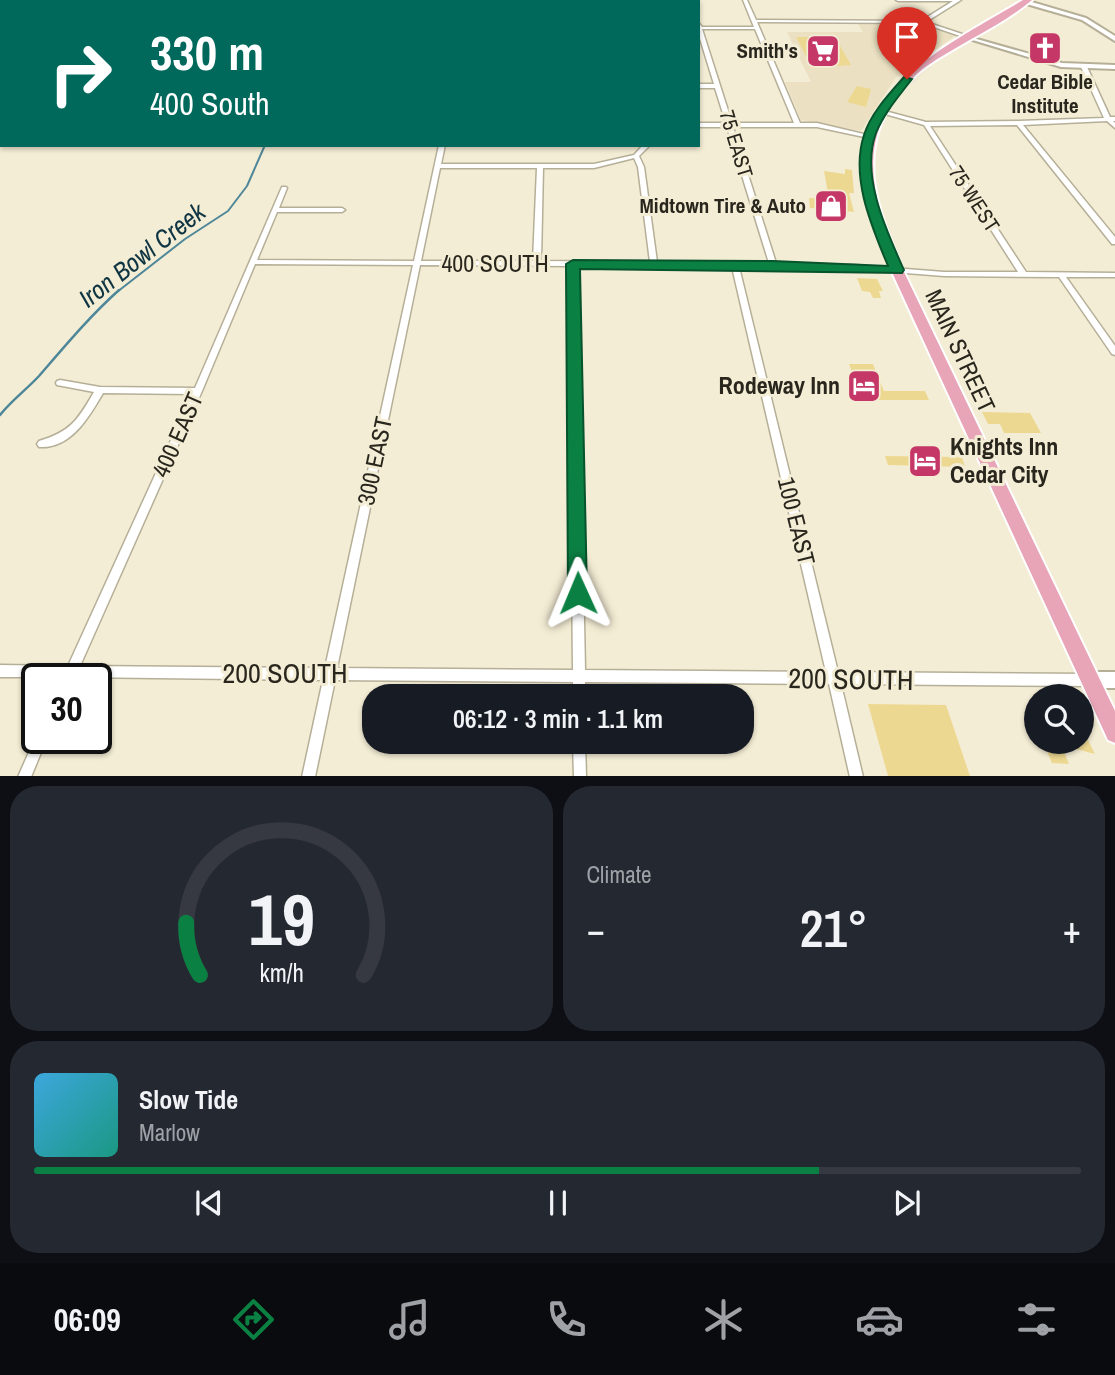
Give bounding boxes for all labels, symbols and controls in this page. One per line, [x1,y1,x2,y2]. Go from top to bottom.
pin [877,7,937,79]
icon: arrive [888,18,926,56]
text: 330 m [150,19,264,85]
icon: right [35,28,126,119]
church icon: Cedar Bible Institute [1026,29,1064,67]
supermarket icon: Smith's [804,32,842,70]
place label: Smith's [736,36,798,65]
place label: Cedar Bible Institute [997,67,1093,120]
text: 400 South [150,82,270,125]
street label: 75 EAST [713,107,761,182]
street label: 75 WEST [942,160,1007,238]
shop icon: Midtown Tire & Auto [812,187,850,225]
place label: Midtown Tire & Auto [640,191,806,220]
water label: Iron Bowl Creek [71,193,213,315]
street label: 400 SOUTH [441,247,549,279]
street label: MAIN STREET [918,284,1003,417]
hotel icon: Rodeway Inn [845,367,883,405]
place label: Rodeway Inn [719,369,840,401]
street label: 400 EAST [144,387,210,482]
street label: 300 EAST [349,414,399,508]
place label: Knights Inn Cedar City [950,430,1058,490]
hotel icon: Knights Inn Cedar City [906,442,944,480]
street label: 100 EAST [771,473,823,568]
position arrow [541,556,615,630]
street label: 200 SOUTH [222,654,348,692]
street label: 200 SOUTH [788,659,914,699]
speed limit sign: 30 [21,663,112,754]
map controls [1024,684,1094,754]
button: search [1024,684,1094,754]
text: 06:12 · 3 min · 1.1 km [453,701,663,736]
text: Climate [587,859,651,890]
text: 19 [248,870,314,968]
text: 21° [800,893,868,963]
text: − [587,904,605,955]
text: + [1063,904,1081,955]
text: km/h [259,955,303,989]
text: Slow Tide [139,1082,238,1117]
text: Marlow [139,1117,200,1148]
icon: previous [190,1184,228,1222]
icon: pause [539,1184,577,1222]
icon: next [888,1184,926,1222]
icon: directions [229,1295,278,1344]
icon: music [385,1295,434,1344]
icon: phone [542,1295,591,1344]
icon: climate [699,1295,748,1344]
icon: car [855,1295,904,1344]
icon: filters [1012,1295,1061,1344]
text: 06:09 [54,1298,121,1341]

